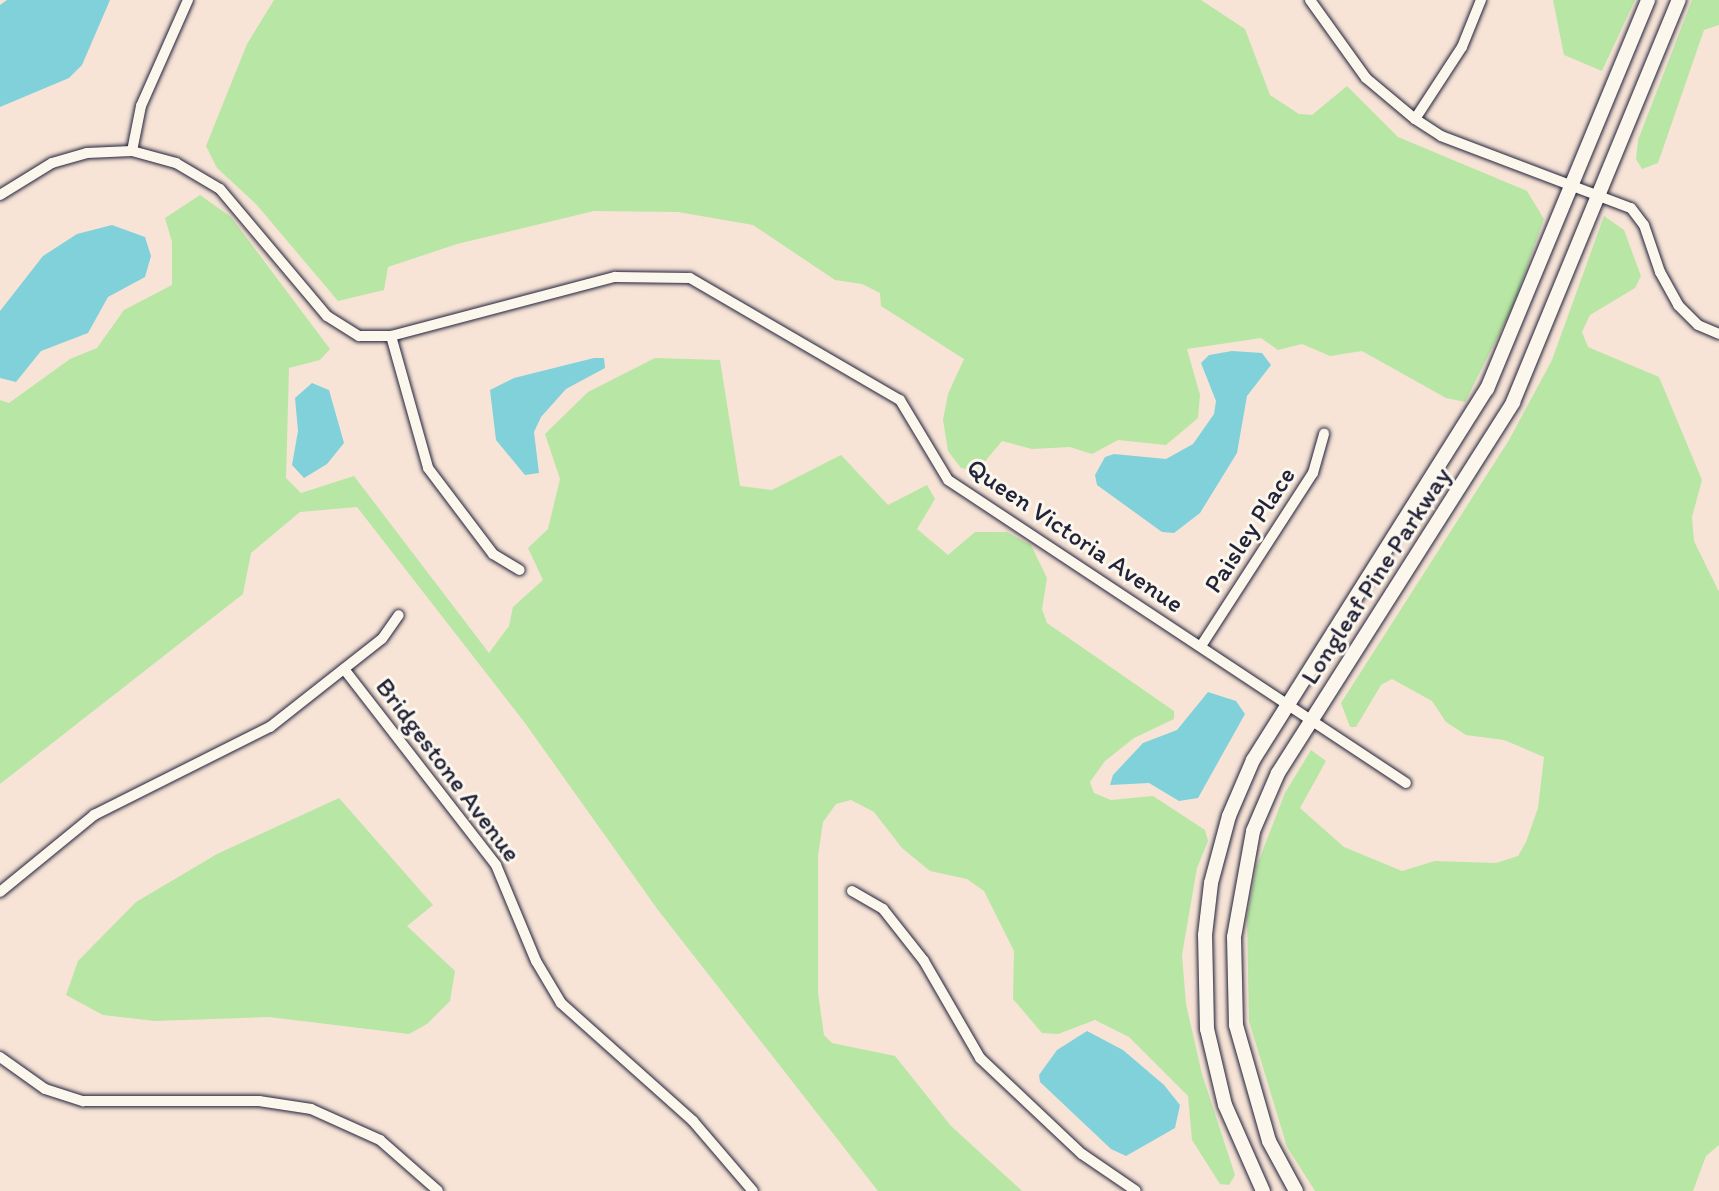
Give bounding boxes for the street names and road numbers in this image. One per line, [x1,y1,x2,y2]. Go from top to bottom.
street label: Queen Victoria Avenue [961,452,1189,620]
street label: Paisley Place [1198,461,1302,599]
street label: Longleaf Pine Parkway [1294,462,1458,690]
street label: Bridgestone Avenue [369,672,527,868]

